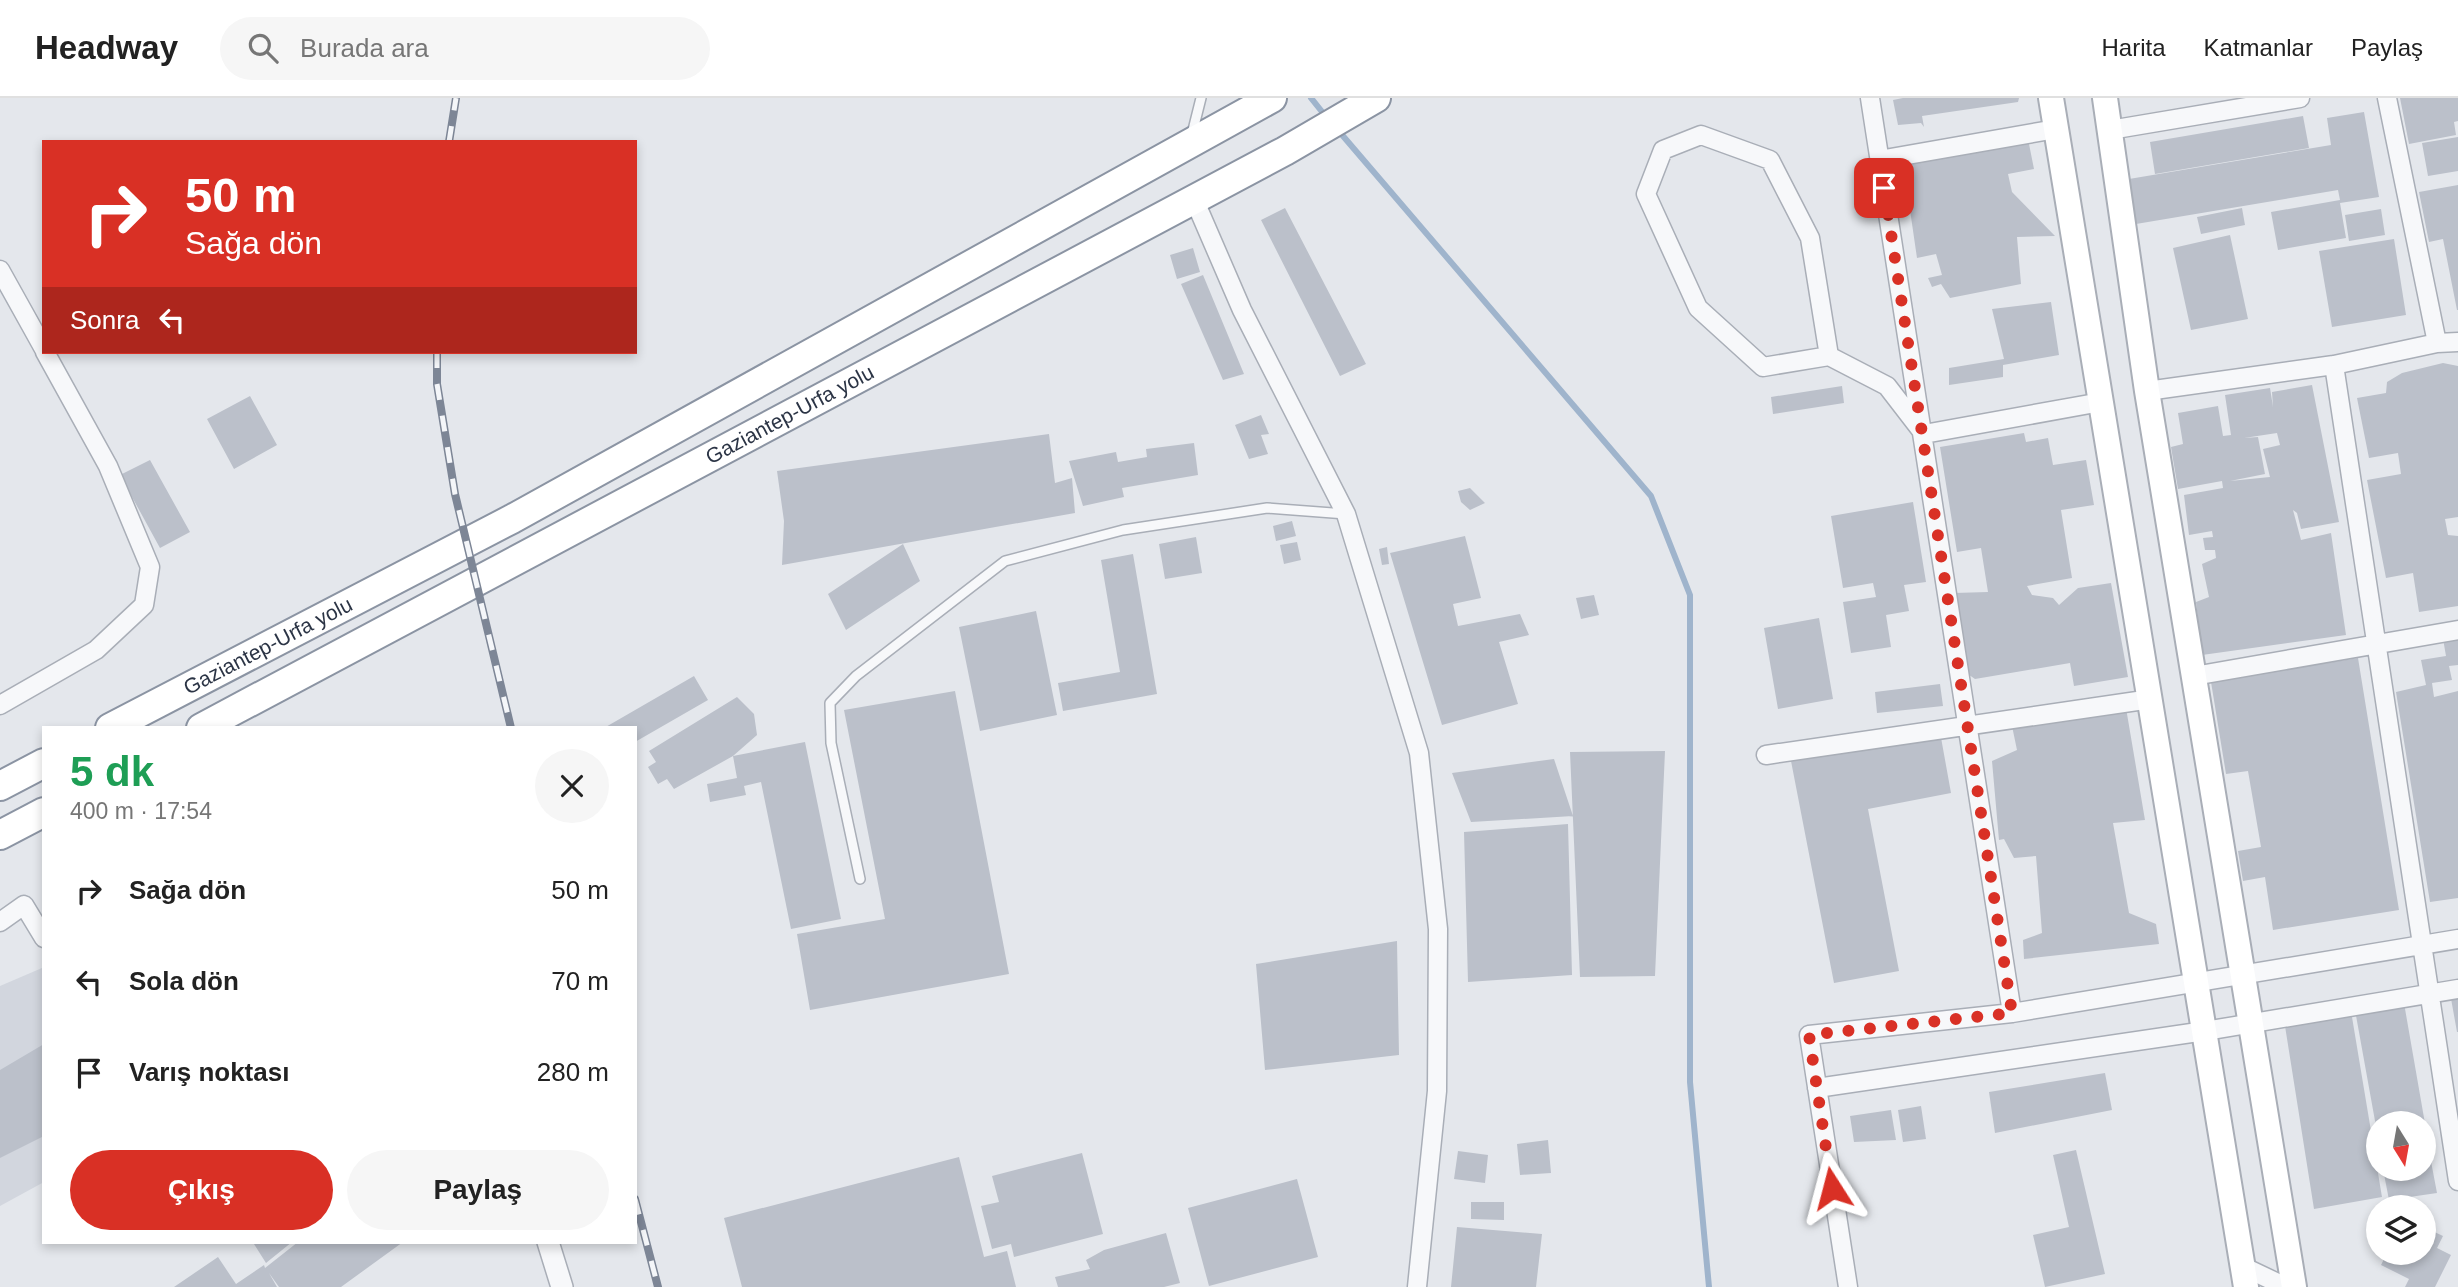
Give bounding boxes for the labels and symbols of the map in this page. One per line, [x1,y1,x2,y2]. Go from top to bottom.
pin [1854,158,1914,218]
street label: Gaziantep-Urfa yolu [702,360,877,468]
street label: Gaziantep-Urfa yolu [179,592,356,699]
north arrow [2366,1111,2436,1181]
position arrow [1795,1151,1869,1225]

